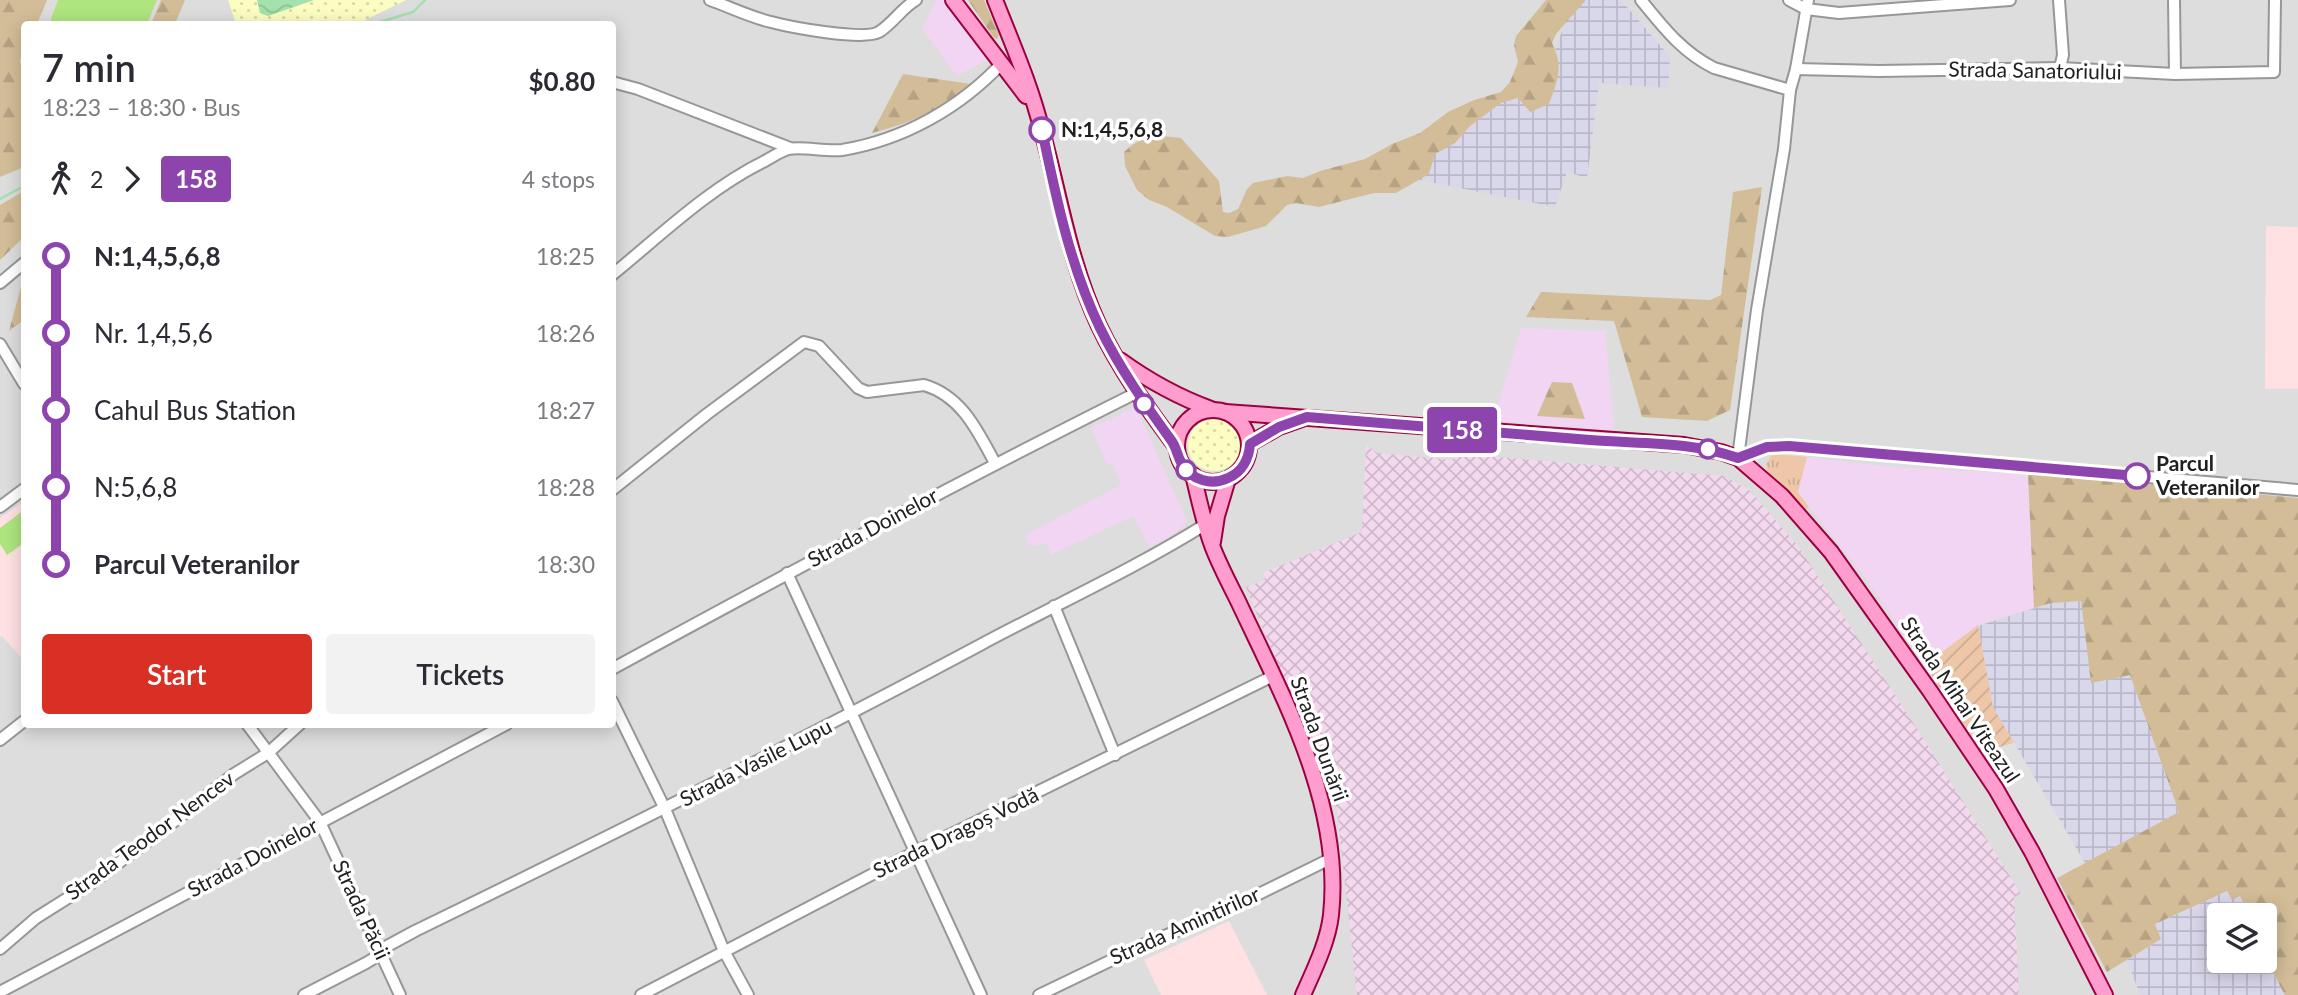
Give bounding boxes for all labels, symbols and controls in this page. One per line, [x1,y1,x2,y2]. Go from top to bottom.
text: 7 min [42,44,136,90]
street label: Strada Sanatoriului [1948,55,2122,84]
text: $0.80 [529,65,595,97]
text: 18:23 – 18:30 · Bus [42,93,241,121]
place label: N:1,4,5,6,8 [1061,116,1163,141]
marker: N:1,4,5,6,8 [1029,117,1055,143]
icon: walk [42,160,80,198]
icon: forward [113,160,151,198]
text: 158 [175,164,217,193]
text: 2 [90,165,103,193]
text: 4 stops [522,165,595,193]
text: N:1,4,5,6,8 [94,240,220,272]
text: 18:25 [536,242,595,270]
text: Nr. 1,4,5,6 [94,317,213,349]
text: 18:26 [536,319,595,347]
text: Cahul Bus Station [94,394,296,426]
unlabelled marker [1134,394,1154,414]
text: 18:27 [536,396,595,424]
line badge: 158 [1422,407,1502,453]
text: 158 [1441,415,1483,444]
unlabelled marker [1698,439,1718,459]
place label: Parcul Veteranilor [2155,450,2260,499]
unlabelled marker [1176,460,1196,480]
marker: Parcul Veteranilor [2124,463,2150,489]
text: N:5,6,8 [94,471,177,503]
text: 18:28 [536,473,595,501]
street label: Strada Doinelor [803,482,942,572]
text: Parcul Veteranilor [94,548,300,580]
text: 18:30 [536,550,595,578]
street label: Strada Mihai Viteazul [1896,612,2026,787]
button: Start [42,634,312,714]
button: Tickets [326,634,595,714]
street label: Strada Dunării [1286,673,1355,804]
street label: Strada Vasile Lupu [675,713,835,811]
street label: Strada Teodor Nencev [60,765,238,904]
street label: Strada Dragoș Vodă [869,781,1042,882]
street label: Strada Doinelor [183,812,322,902]
street label: Strada Păcii [328,856,396,963]
street label: Strada Amintirilor [1106,880,1264,969]
map controls [2207,903,2277,973]
button: layers [2207,903,2277,973]

